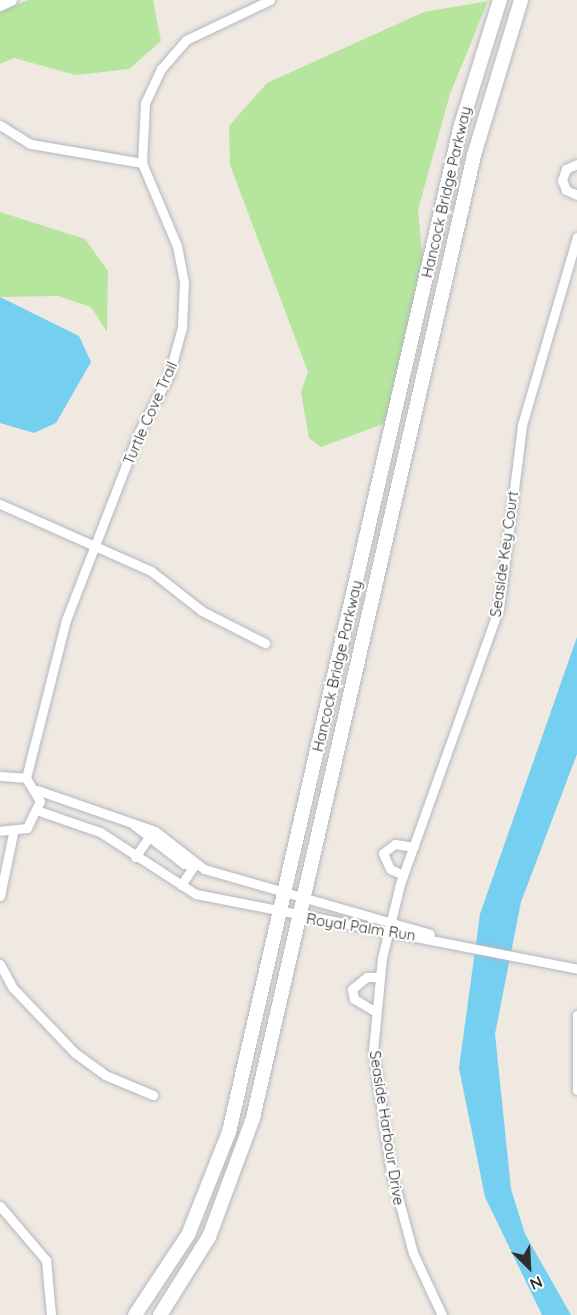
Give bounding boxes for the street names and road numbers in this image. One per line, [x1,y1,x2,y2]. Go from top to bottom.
street label: Hancock Bridge Parkway [417,104,475,280]
street label: Turtle Cove Trail [119,359,181,467]
street label: Seaside Key Court [486,490,522,618]
street label: Hancock Bridge Parkway [308,578,366,754]
street label: Royal Palm Run [305,909,417,945]
street label: Seaside Harbour Drive [366,1049,408,1207]

